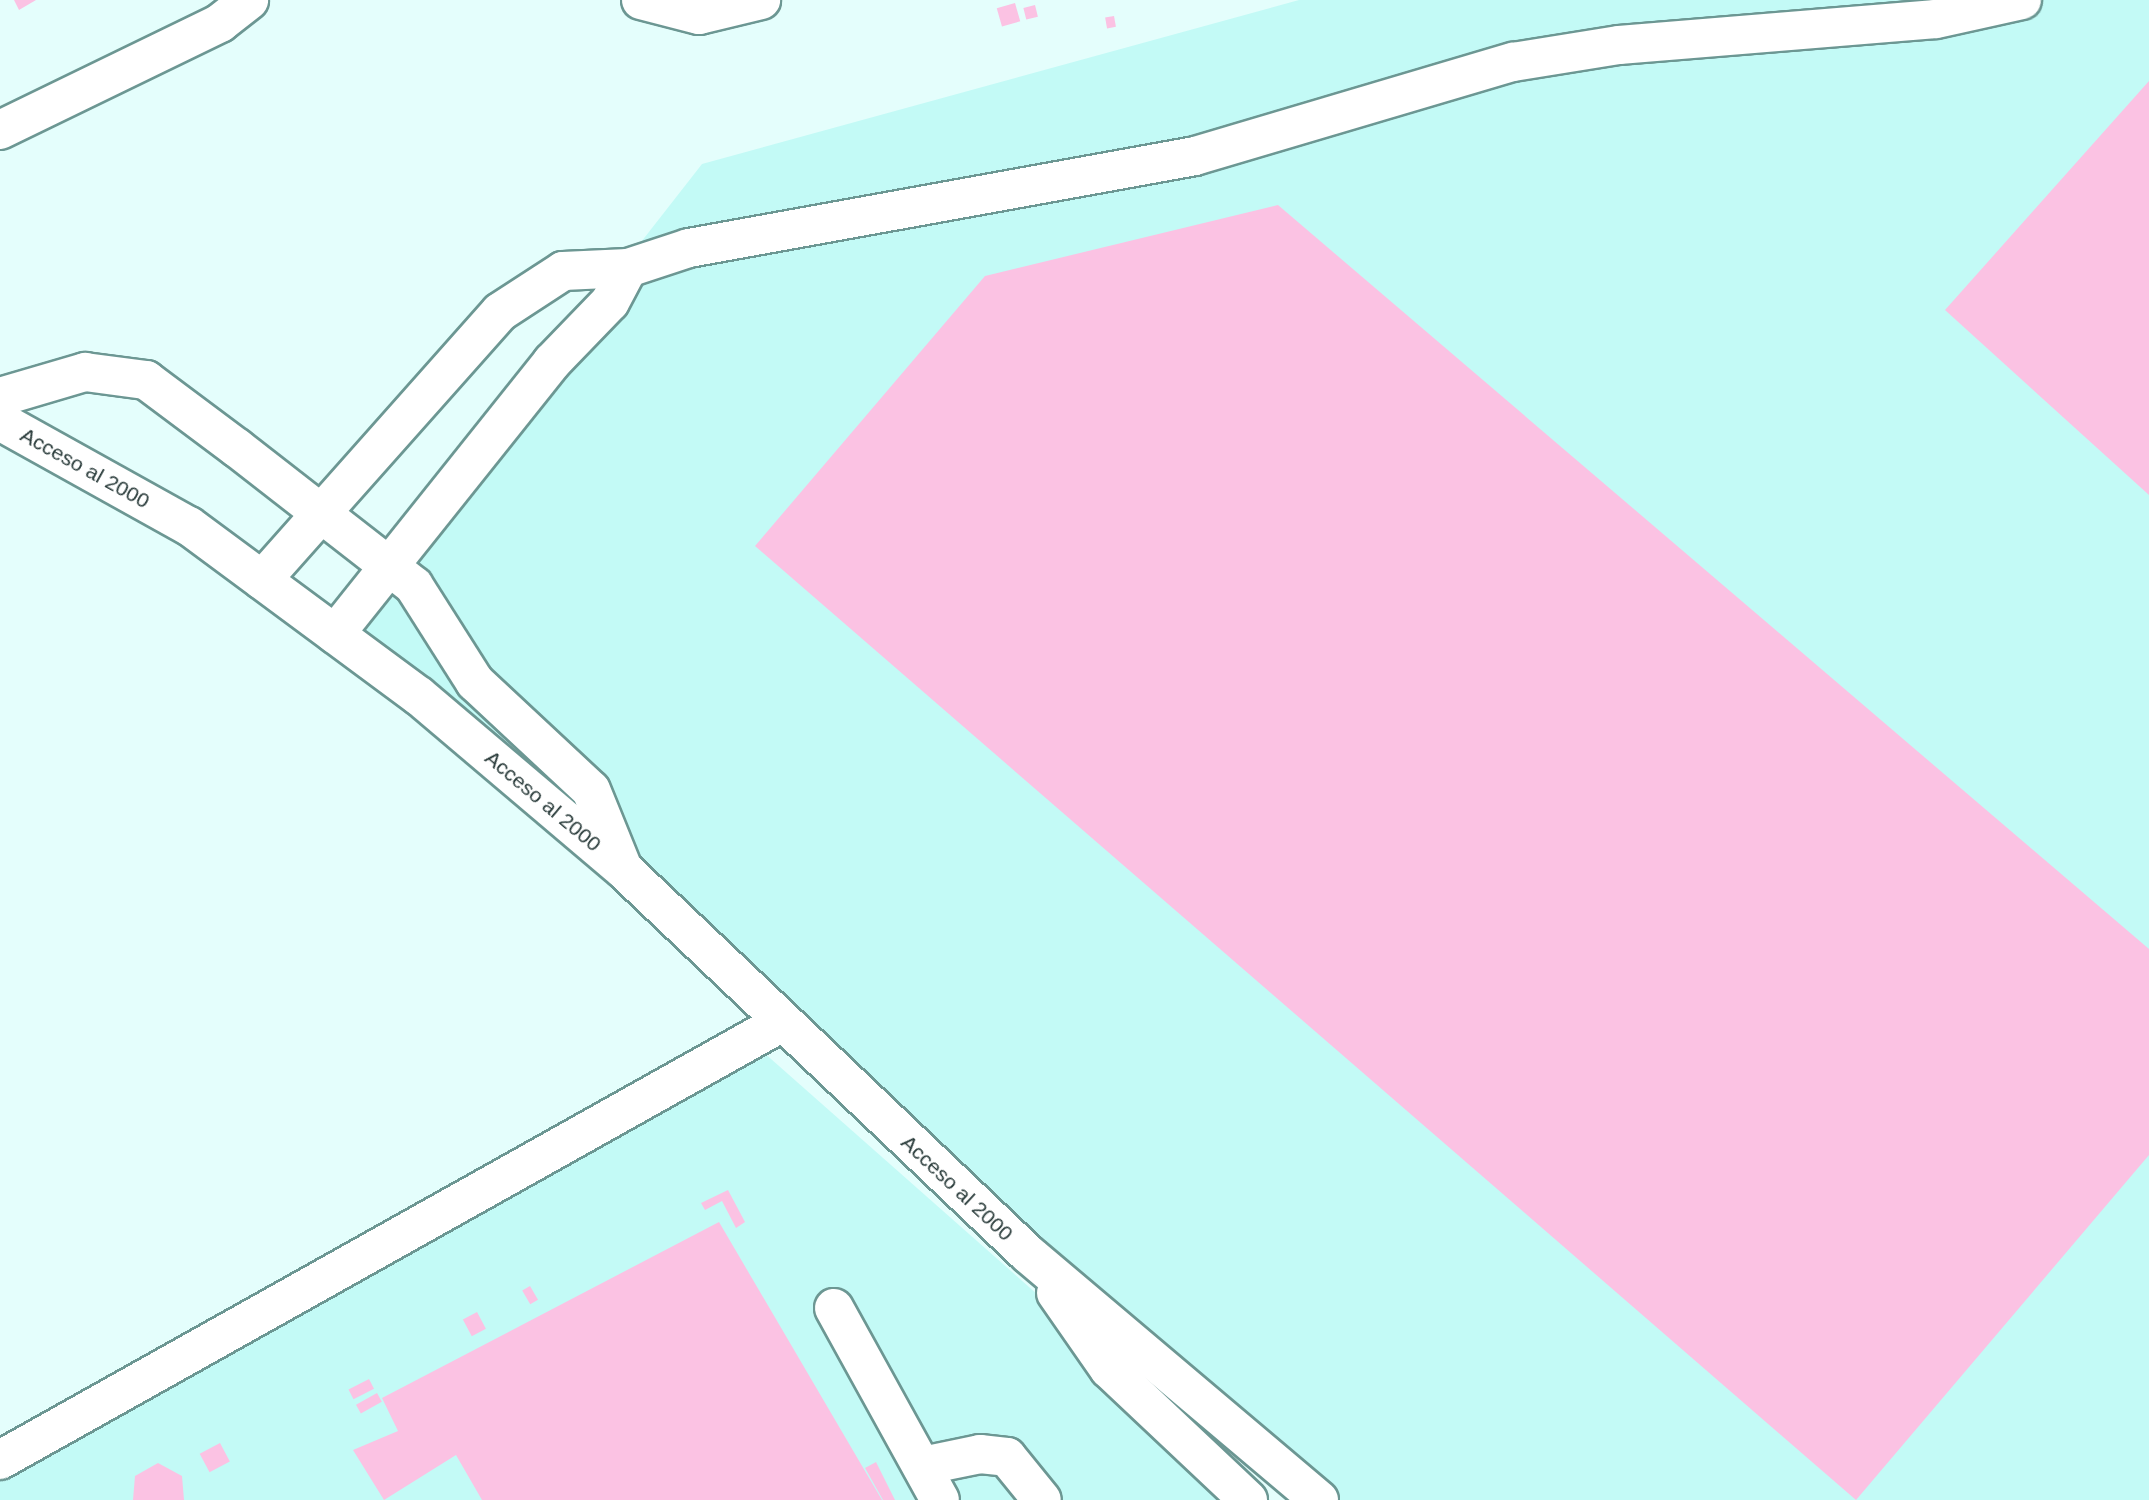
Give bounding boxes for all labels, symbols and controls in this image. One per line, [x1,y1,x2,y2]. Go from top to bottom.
street label: Acceso al 2000 [16,422,154,514]
street label: Acceso al 2000 [480,745,606,857]
street label: Acceso al 2000 [896,1130,1018,1246]

